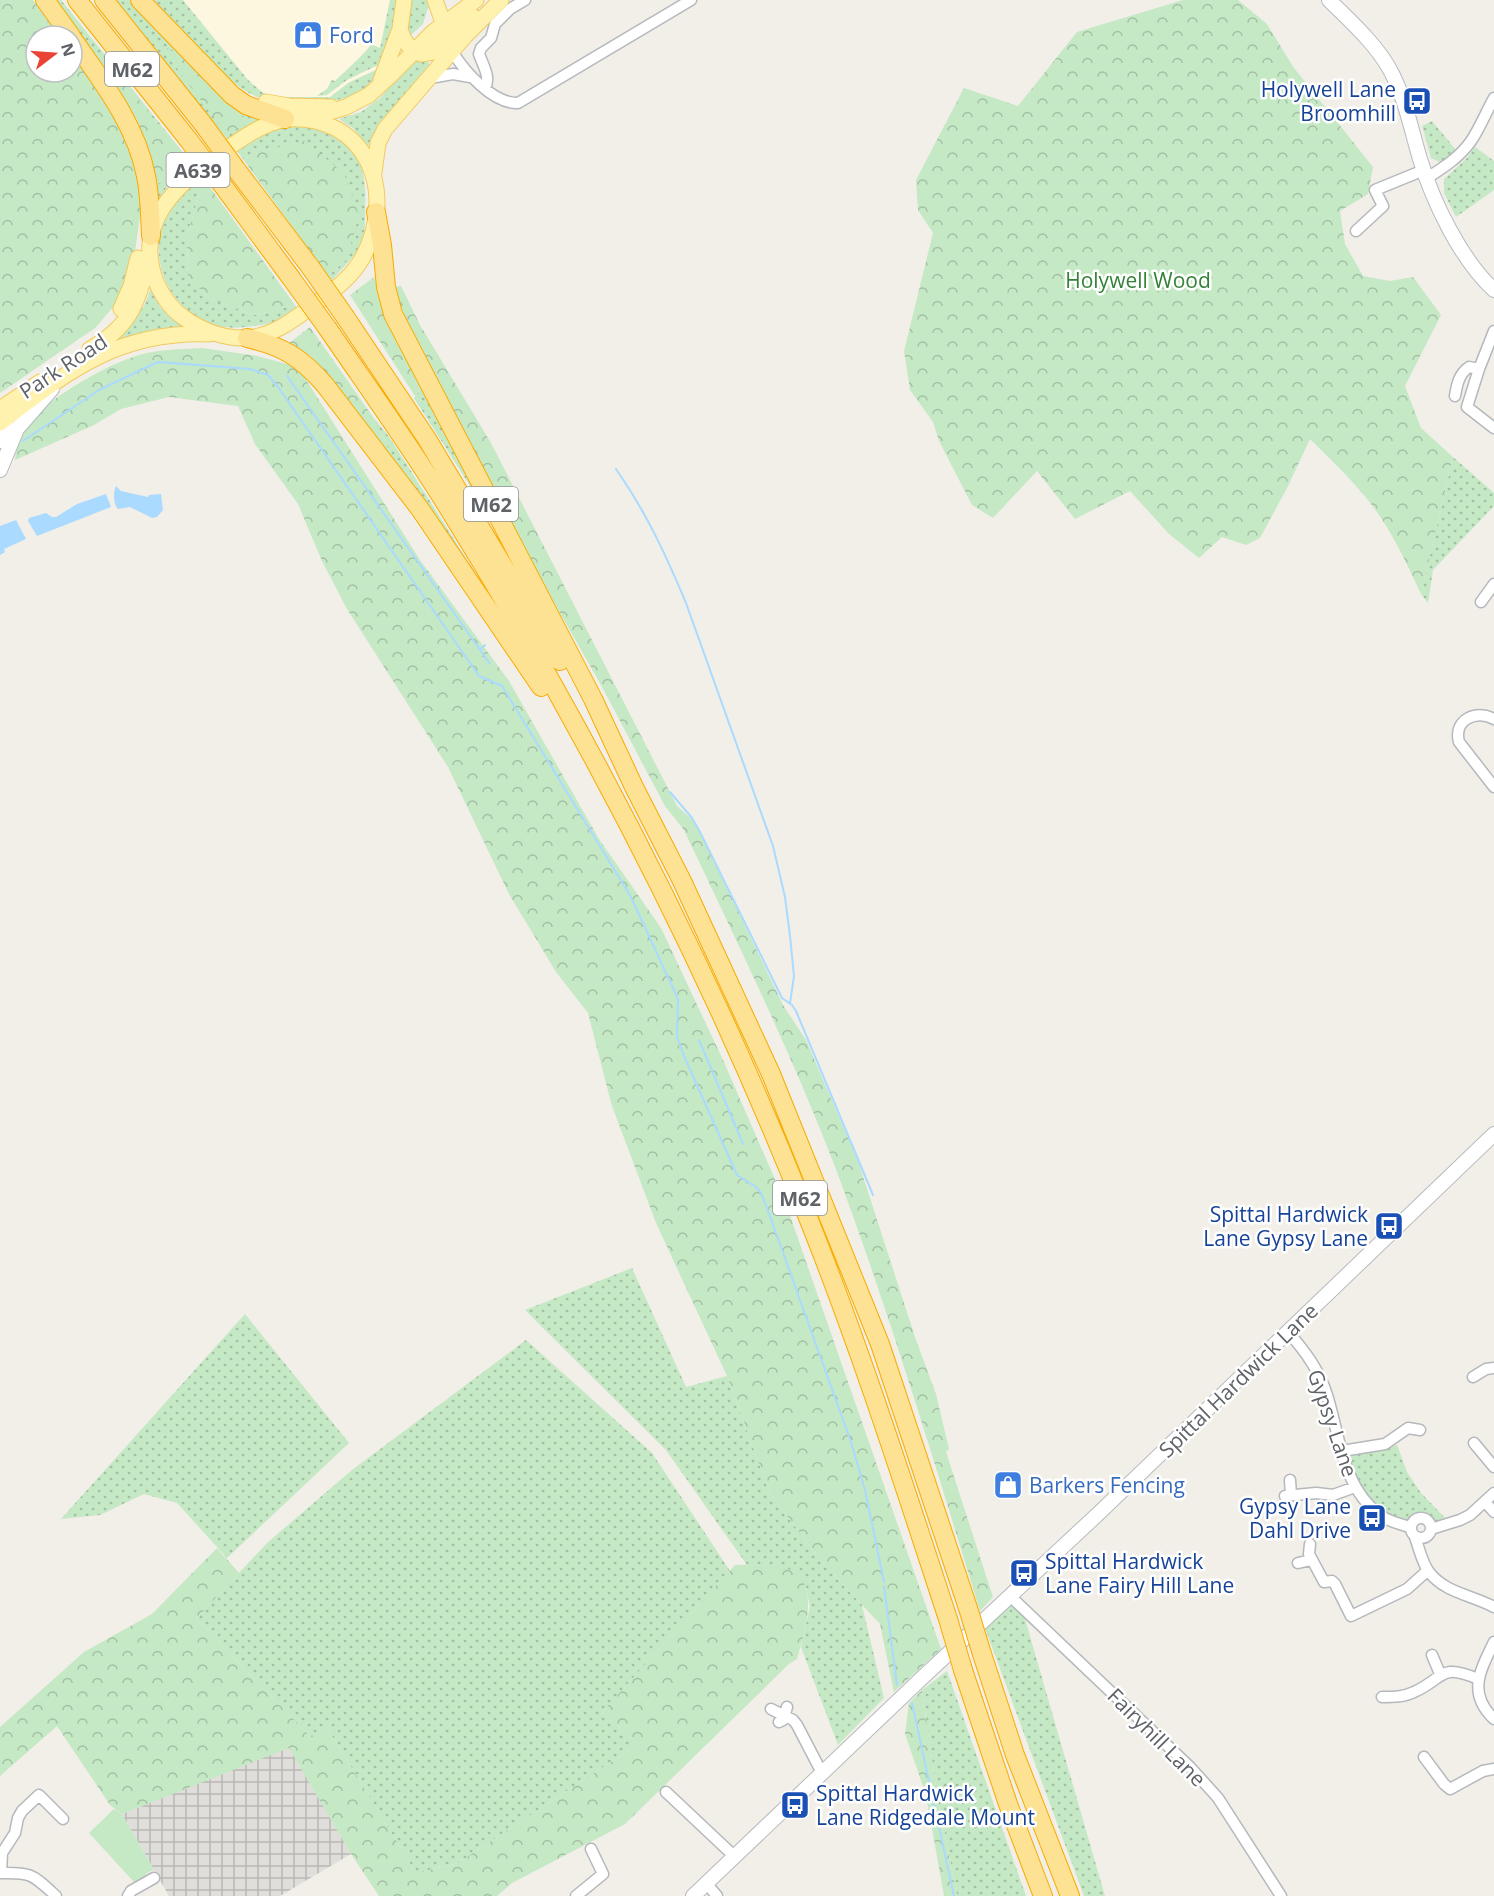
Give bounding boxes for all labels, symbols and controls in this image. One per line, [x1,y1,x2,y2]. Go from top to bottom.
shop icon: Ford [292,19,324,51]
place label: Ford [329,21,374,49]
north arrow [24,24,84,84]
text: N [56,40,81,59]
road number: M62 [105,52,159,86]
place label: Holywell Lane Broomhill [1261,75,1396,127]
bus stop icon: Holywell Lane Broomhill [1401,85,1433,117]
road number: A639 [166,153,230,187]
park label: Holywell Wood [1065,266,1211,294]
street label: Park Road [14,327,112,405]
road number: M62 [464,487,518,521]
road number: M62 [773,1181,827,1215]
place label: Spittal Hardwick Lane Gypsy Lane [1203,1200,1368,1252]
bus stop icon: Spittal Hardwick Lane Gypsy Lane [1373,1210,1405,1242]
street label: Spittal Hardwick Lane [1152,1297,1324,1463]
street label: Gypsy Lane [1302,1366,1364,1480]
shop icon: Barkers Fencing [992,1469,1024,1501]
place label: Barkers Fencing [1029,1471,1185,1499]
place label: Gypsy Lane Dahl Drive [1239,1492,1351,1544]
bus stop icon: Gypsy Lane Dahl Drive [1356,1502,1388,1534]
place label: Spittal Hardwick Lane Fairy Hill Lane [1045,1547,1234,1599]
bus stop icon: Spittal Hardwick Lane Fairy Hill Lane [1008,1557,1040,1589]
street label: Fairyhill Lane [1102,1682,1212,1792]
place label: Spittal Hardwick Lane Ridgedale Mount [816,1779,1035,1831]
bus stop icon: Spittal Hardwick Lane Ridgedale Mount [779,1789,811,1821]

